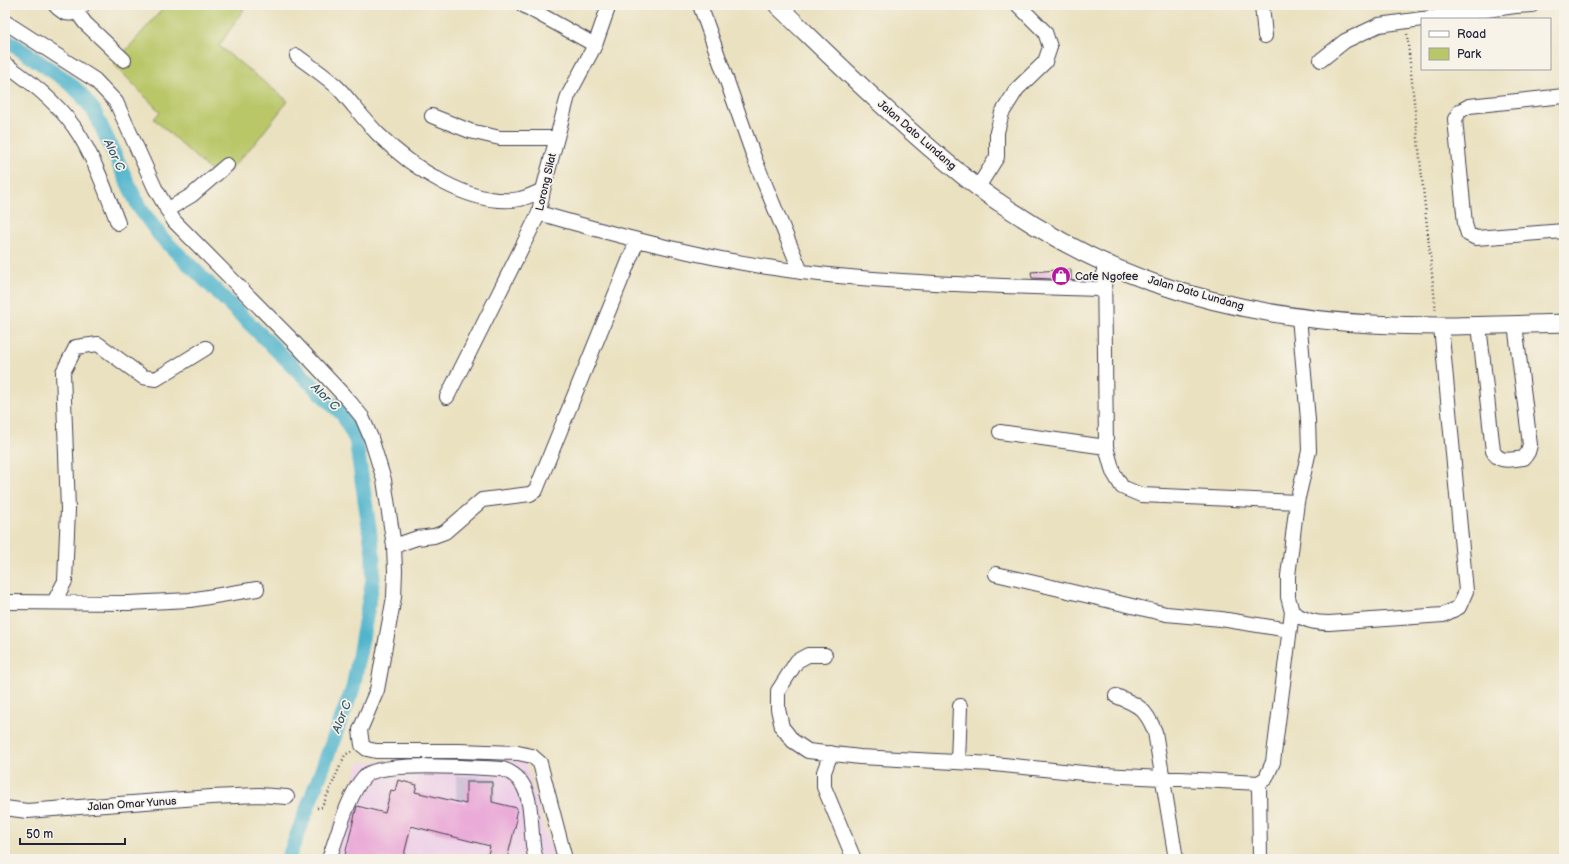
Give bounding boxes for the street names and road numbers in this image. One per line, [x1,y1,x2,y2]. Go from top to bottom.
street label: Jalan Dato Lundang [875,97,959,173]
street label: Lorong Silat [533,151,559,212]
street label: Jalan Dato Lundang [1146,273,1246,313]
street label: Jalan Omar Yunus [87,794,177,814]

